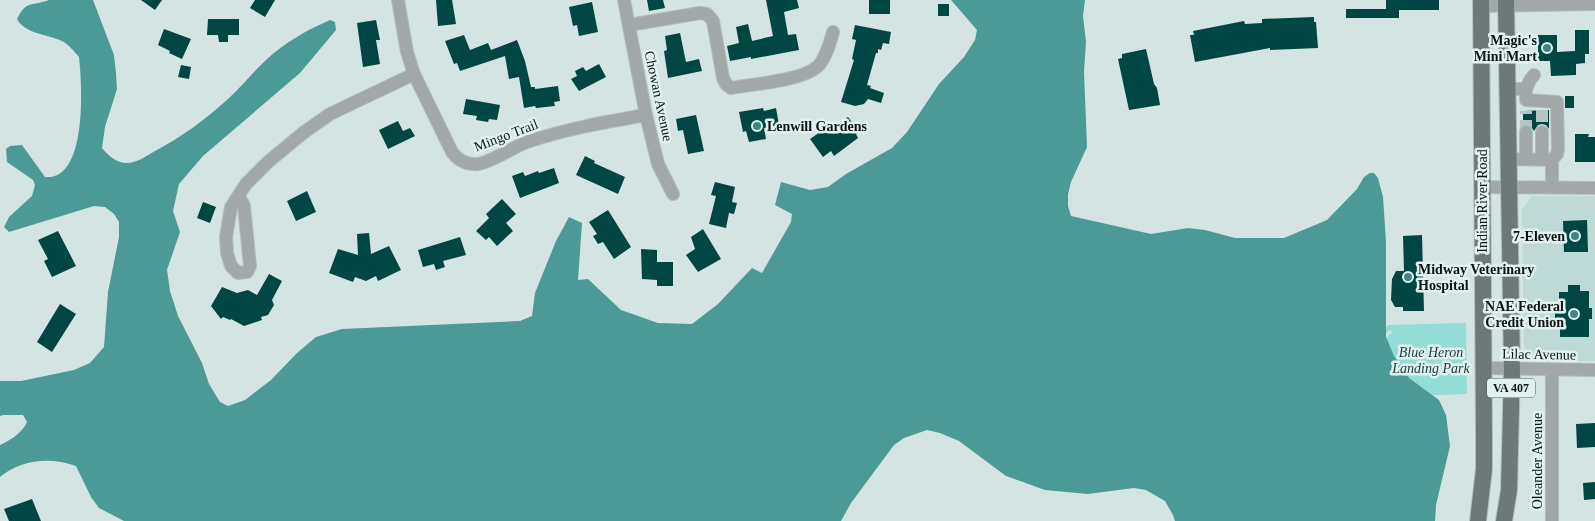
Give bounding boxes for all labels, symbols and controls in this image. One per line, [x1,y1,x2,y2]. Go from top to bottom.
place label: Magic's Mini Mart [1474,33,1538,64]
marker: Magic's Mini Mart [1541,42,1553,54]
street label: Chowan Avenue [642,50,675,143]
street label: Mingo Trail [472,116,540,155]
place label: Lenwill Gardens [767,119,868,134]
marker: Lenwill Gardens [751,120,763,132]
street label: Indian River Road [1475,149,1490,253]
place label: 7-Eleven [1513,229,1565,244]
marker: 7-Eleven [1569,230,1581,242]
place label: Midway Veterinary Hospital [1418,262,1534,293]
marker: Midway Veterinary Hospital [1402,271,1414,283]
place label: NAE Federal Credit Union [1485,299,1564,330]
marker: NAE Federal Credit Union [1568,308,1580,320]
park label: Blue Heron Landing Park [1391,345,1470,376]
street label: Lilac Avenue [1502,346,1576,363]
road number: VA 407 [1487,378,1535,398]
street label: Oleander Avenue [1530,413,1545,509]

